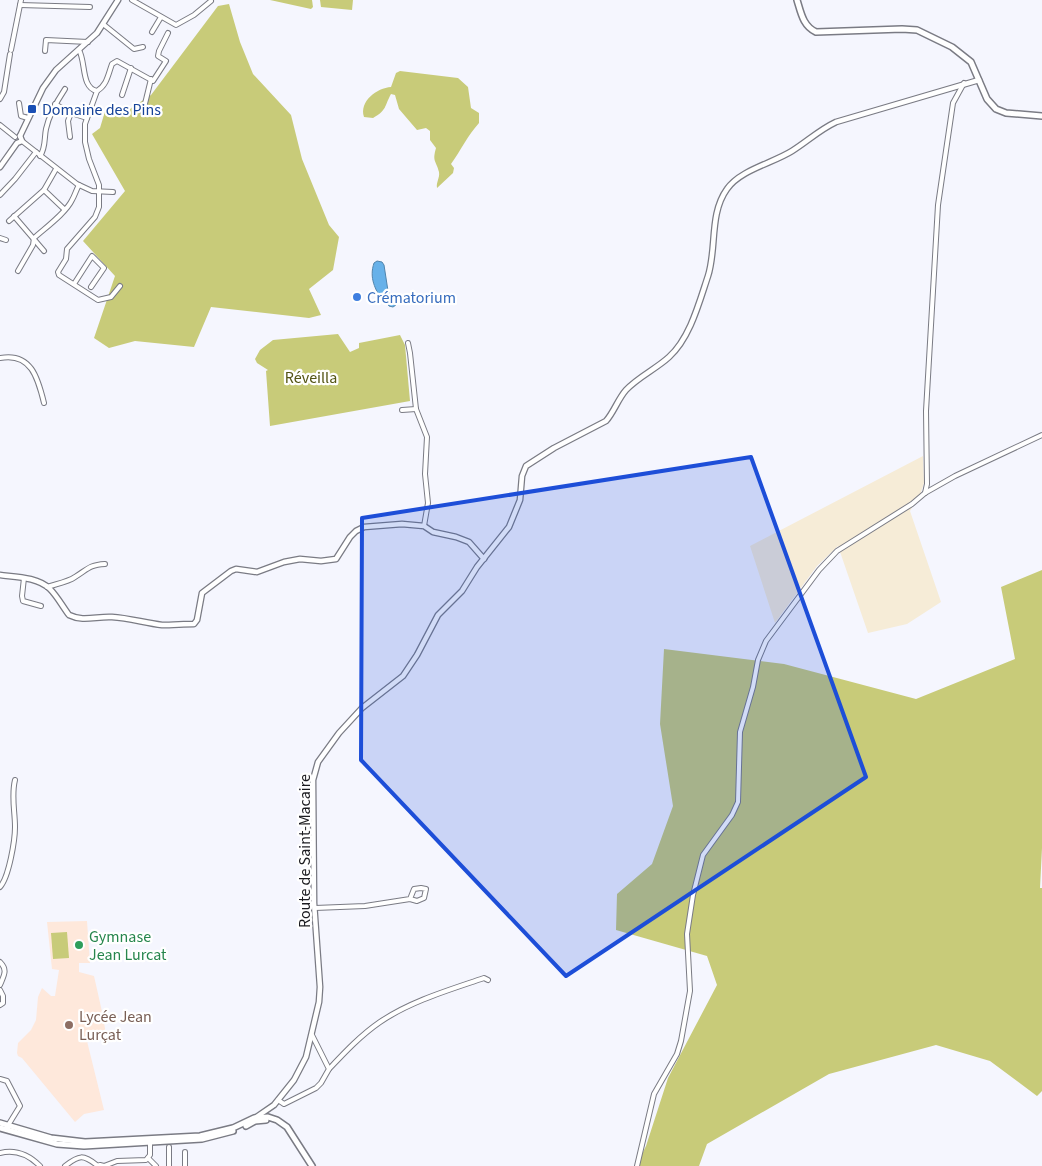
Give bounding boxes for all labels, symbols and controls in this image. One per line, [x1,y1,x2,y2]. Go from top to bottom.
place label: Domaine des Pins [42,99,161,121]
marker: Domaine des Pins [26,103,38,115]
place label: Crématorium [367,287,456,309]
marker: Crématorium [351,291,363,303]
park label: Réveilla [285,367,337,389]
street label: Route de Saint-Macaire [294,774,316,928]
place label: Gymnase Jean Lurcat [89,926,167,966]
marker: Gymnase Jean Lurcat [73,939,85,951]
place label: Lycée Jean Lurçat [79,1006,152,1046]
marker: Lycée Jean Lurçat [63,1019,75,1031]

